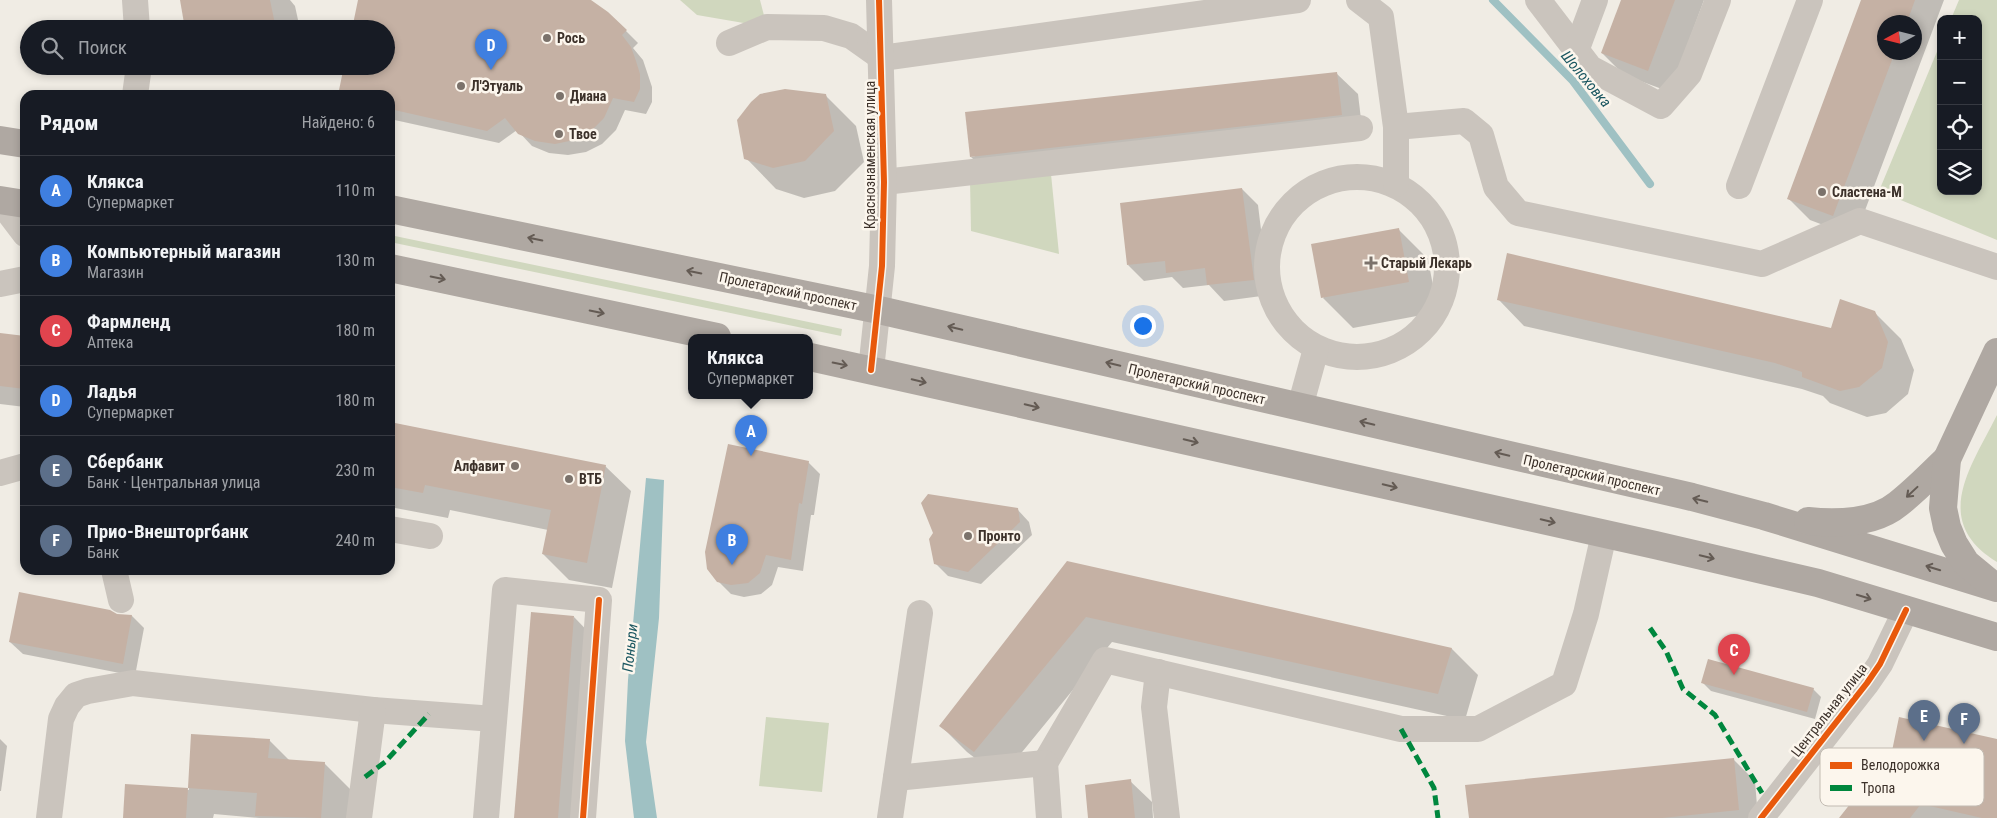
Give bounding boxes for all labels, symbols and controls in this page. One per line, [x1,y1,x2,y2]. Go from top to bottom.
north arrow [1877,15,1922,60]
map controls [1937,15,1982,195]
button: + [1937,15,1982,60]
search box [20,20,395,75]
pin: D [475,29,507,70]
place label: Рось [557,30,585,46]
marker: Рось [541,32,553,44]
icon: search [38,34,66,62]
text: Поиск [78,36,127,59]
water label: Шолоховка [1557,47,1615,111]
button: − [1937,60,1982,105]
place label: Л'Этуаль [471,78,523,94]
marker: Л'Этуаль [455,80,467,92]
street label: Краснознаменская улица [862,81,878,229]
place label: Диана [570,88,607,104]
marker: Диана [554,90,566,102]
button: locate [1937,105,1982,150]
text: Рядом [40,111,99,135]
text: Найдено: 6 [302,113,375,132]
place label: Твое [569,126,597,142]
marker: Твое [553,128,565,140]
button: layers [1937,150,1982,195]
text: Клякса [87,170,144,193]
text: A [51,181,61,200]
text: 110 m [336,181,375,200]
place label: Сластена-М [1832,184,1902,200]
marker: Сластена-М [1816,186,1828,198]
text: Супермаркет [87,193,174,212]
one-way arrow [527,234,543,243]
text: Компьютерный магазин [87,240,281,263]
text: B [52,251,60,270]
text: 130 m [336,251,375,270]
place label: Старый Лекарь [1381,255,1472,271]
marker: Старый Лекарь [1365,257,1377,269]
text: Магазин [87,263,144,282]
one-way arrow [686,267,702,276]
street label: Пролетарский проспект [718,269,858,313]
one-way arrow [429,274,445,283]
one-way arrow [588,307,604,317]
text: Фармленд [87,310,171,333]
your location [1130,313,1156,339]
text: C [51,321,61,340]
text: 180 m [336,321,375,340]
one-way arrow [947,323,963,332]
text: Аптека [87,333,133,352]
popup [688,334,813,399]
text: Клякса [707,346,764,369]
one-way arrow [832,359,848,369]
one-way arrow [1105,359,1121,368]
street label: Пролетарский проспект [1127,360,1267,408]
text: Супермаркет [707,369,794,388]
one-way arrow [910,376,926,386]
text: Ладья [87,380,137,403]
text: D [51,391,61,410]
text: 180 m [336,391,375,410]
one-way arrow [1024,402,1040,411]
text: Супермаркет [87,403,174,422]
pin: A [735,415,767,456]
one-way arrow [1360,418,1376,427]
one-way arrow [1182,437,1198,447]
one-way arrow [1494,449,1510,458]
text: Сбербанк [87,450,163,473]
street label: Пролетарский проспект [1522,451,1662,499]
place label: Алфавит [454,458,506,474]
marker: Алфавит [509,460,521,472]
text: E [52,461,60,480]
text: 230 m [336,461,375,480]
place label: ВТБ [579,471,602,487]
text: Банк · Центральная улица [87,473,261,492]
marker: ВТБ [563,473,575,485]
one-way arrow [1381,482,1397,491]
one-way arrow [1905,486,1918,498]
one-way arrow [1693,494,1709,504]
one-way arrow [1540,517,1556,527]
text: Прио-Внешторгбанк [87,520,249,543]
pin: B [716,524,748,565]
place label: Пронто [978,528,1021,544]
marker: Пронто [962,530,974,542]
text: F [52,531,60,550]
text: 240 m [336,531,375,550]
text: Банк [87,543,119,562]
one-way arrow [1698,553,1714,562]
one-way arrow [1925,563,1941,573]
one-way arrow [1856,593,1872,603]
water label: Поныри [619,623,641,673]
pin: C [1718,634,1750,675]
street label: Центральная улица [1788,660,1870,760]
pin: E [1908,700,1940,741]
pin: F [1948,703,1980,744]
legend [1820,748,1984,806]
text: Велодорожка [1861,757,1940,773]
text: Тропа [1861,780,1895,796]

